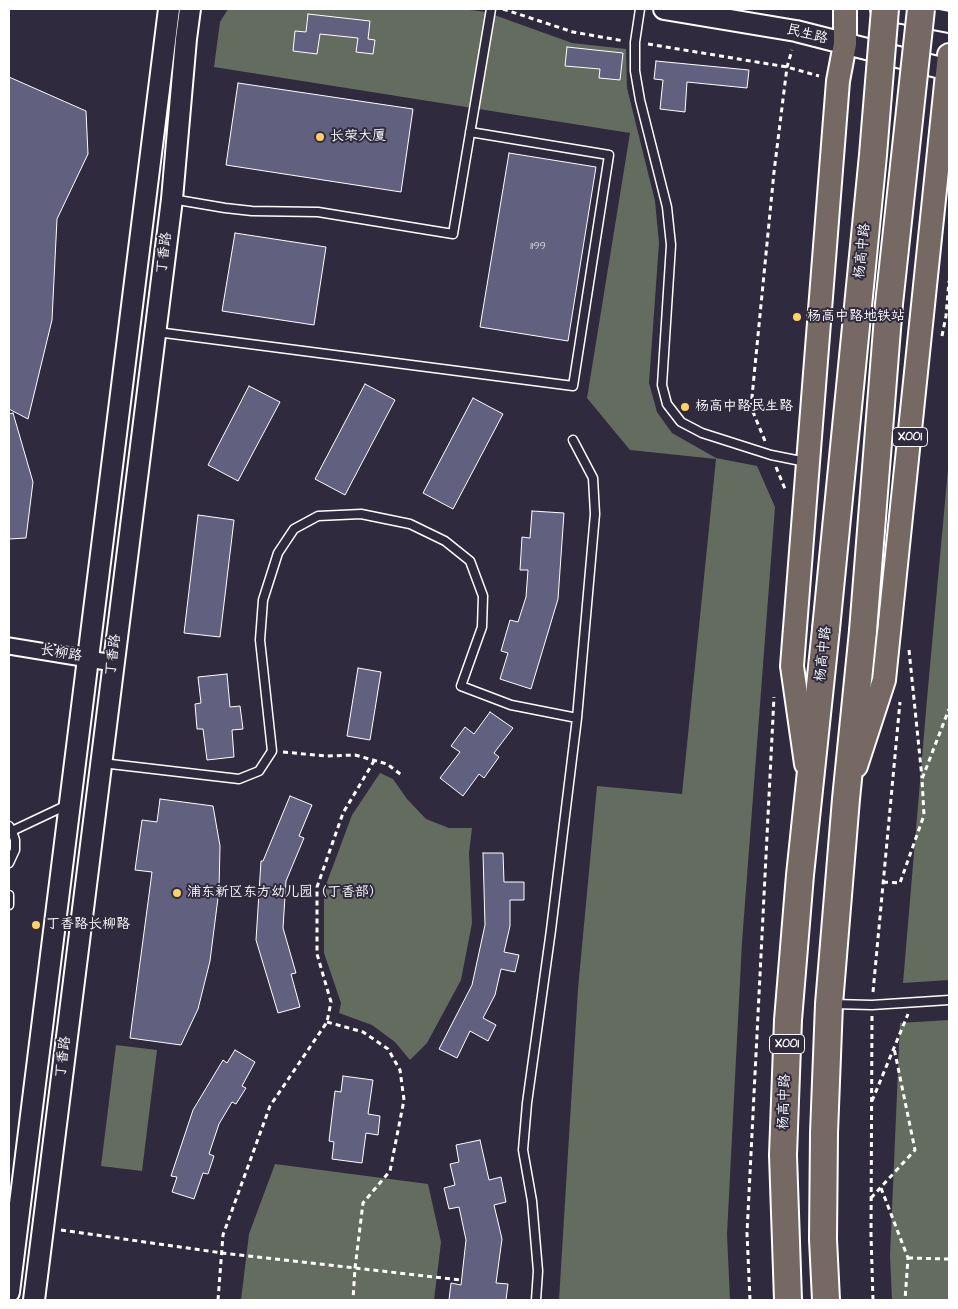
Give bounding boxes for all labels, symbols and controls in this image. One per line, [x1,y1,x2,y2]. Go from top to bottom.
street label: 民生路 [785,22,829,48]
place label: 长荣大厦 [330,129,386,145]
marker: 长荣大厦 [314,131,326,143]
street label: 杨高中路 [852,222,874,280]
street label: 丁香路 [154,231,176,275]
house number: 1199 [530,240,546,254]
place label: 杨高中路地铁站 [807,309,905,325]
marker: 杨高中路地铁站 [791,311,803,323]
place label: 杨高中路民生路 [695,399,793,415]
marker: 杨高中路民生路 [679,401,691,413]
road number: X001 [892,428,928,447]
street label: 杨高中路 [813,625,835,683]
street label: 丁香路 [103,633,125,677]
street label: 长柳路 [39,642,83,666]
place label: 浦东新区东方幼儿园（丁香部） [187,885,383,901]
marker: 浦东新区东方幼儿园（丁香部） [171,887,183,899]
place label: 丁香路长柳路 [46,917,130,933]
marker: 丁香路长柳路 [30,919,42,931]
road number: X001 [770,1034,804,1054]
street label: 丁香路 [53,1035,75,1079]
street label: 杨高中路 [776,1074,794,1130]

